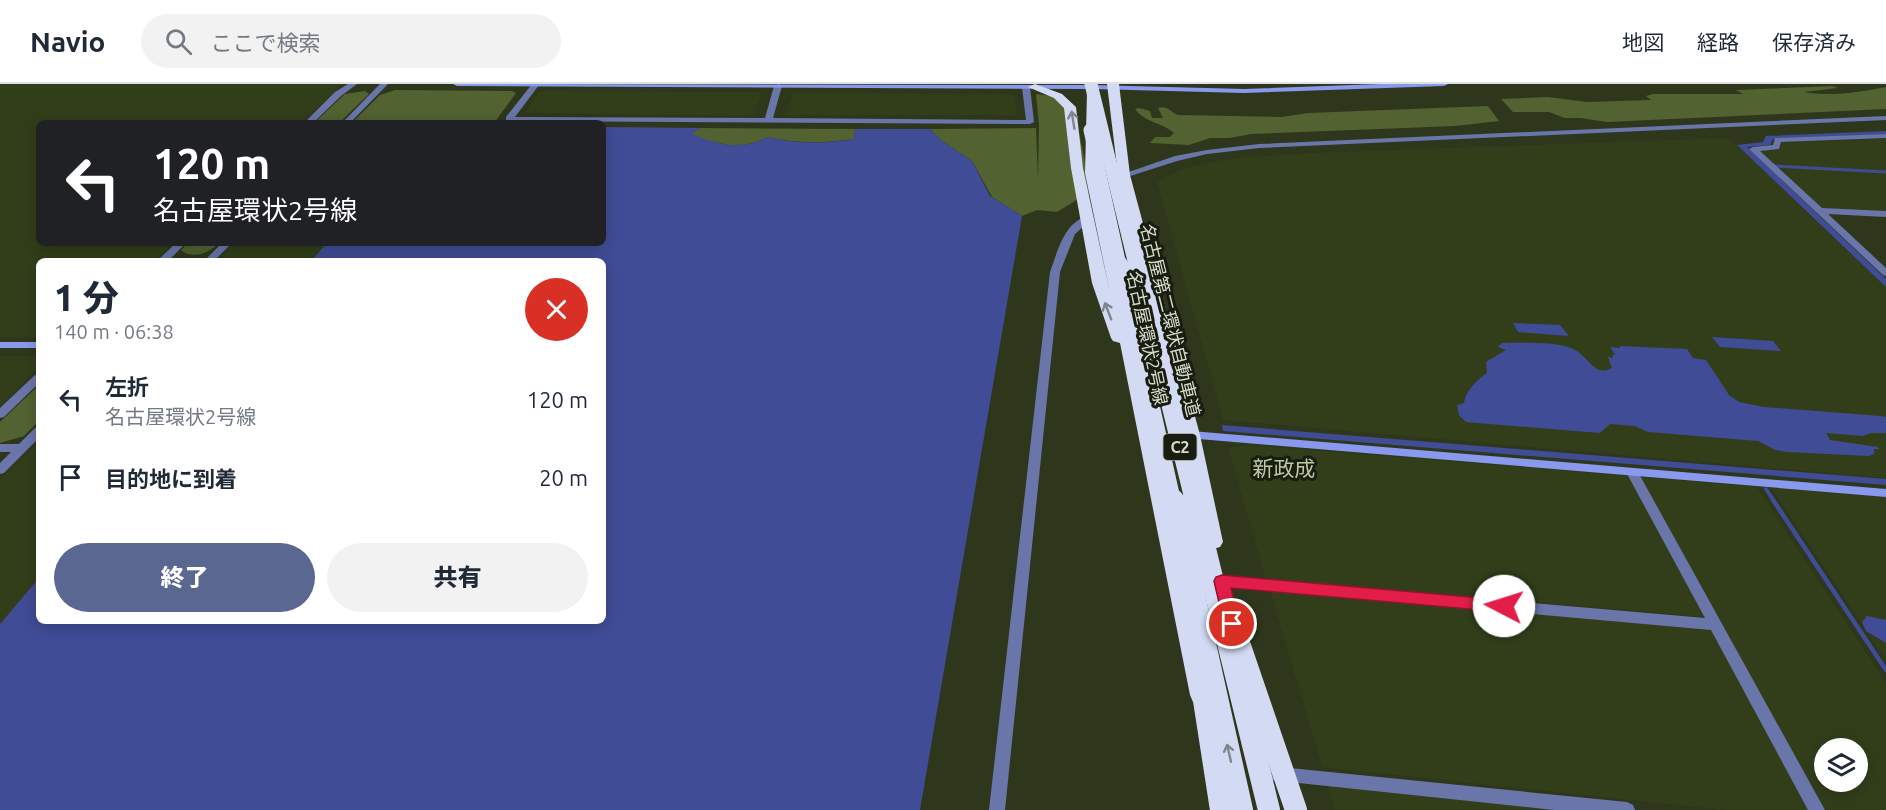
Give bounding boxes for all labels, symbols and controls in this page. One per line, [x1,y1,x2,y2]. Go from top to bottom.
search box [141,14,561,68]
icon: search [162,25,195,58]
text: Navio [30,26,105,57]
text: ここで検索 [210,30,320,55]
text: 地図 [1622,30,1664,54]
text: 経路 [1697,30,1739,54]
text: 保存済み [1772,30,1856,54]
one-way arrow [1067,110,1078,130]
text: 120 m [153,140,270,187]
icon: left [54,144,132,222]
text: 名古屋環状2号線 [153,195,357,225]
street label: 名古屋第二環状自動車道 [1137,222,1205,418]
street label: 名古屋環状2号線 [1124,269,1172,407]
text: 1 分 [54,277,119,318]
button: close [525,278,588,341]
one-way arrow [1102,302,1113,321]
text: 140 m · 06:38 [54,320,174,343]
text: 左折 [105,374,149,399]
icon: left [54,383,87,416]
text: 120 m [527,387,588,412]
text: 名古屋環状2号線 [105,405,256,428]
road number: C2 [1164,434,1196,460]
district label: 新政成 [1253,456,1316,480]
icon: arrive [54,461,87,494]
text: 20 m [539,465,588,490]
text: 目的地に到着 [105,466,237,491]
button: 終了 [54,543,315,612]
button: 共有 [327,543,588,612]
position arrow [1472,574,1536,638]
pin [1206,598,1257,649]
icon: arrive [1215,607,1248,640]
map controls [1814,738,1868,792]
button: layers [1814,738,1868,792]
one-way arrow [1223,744,1234,763]

